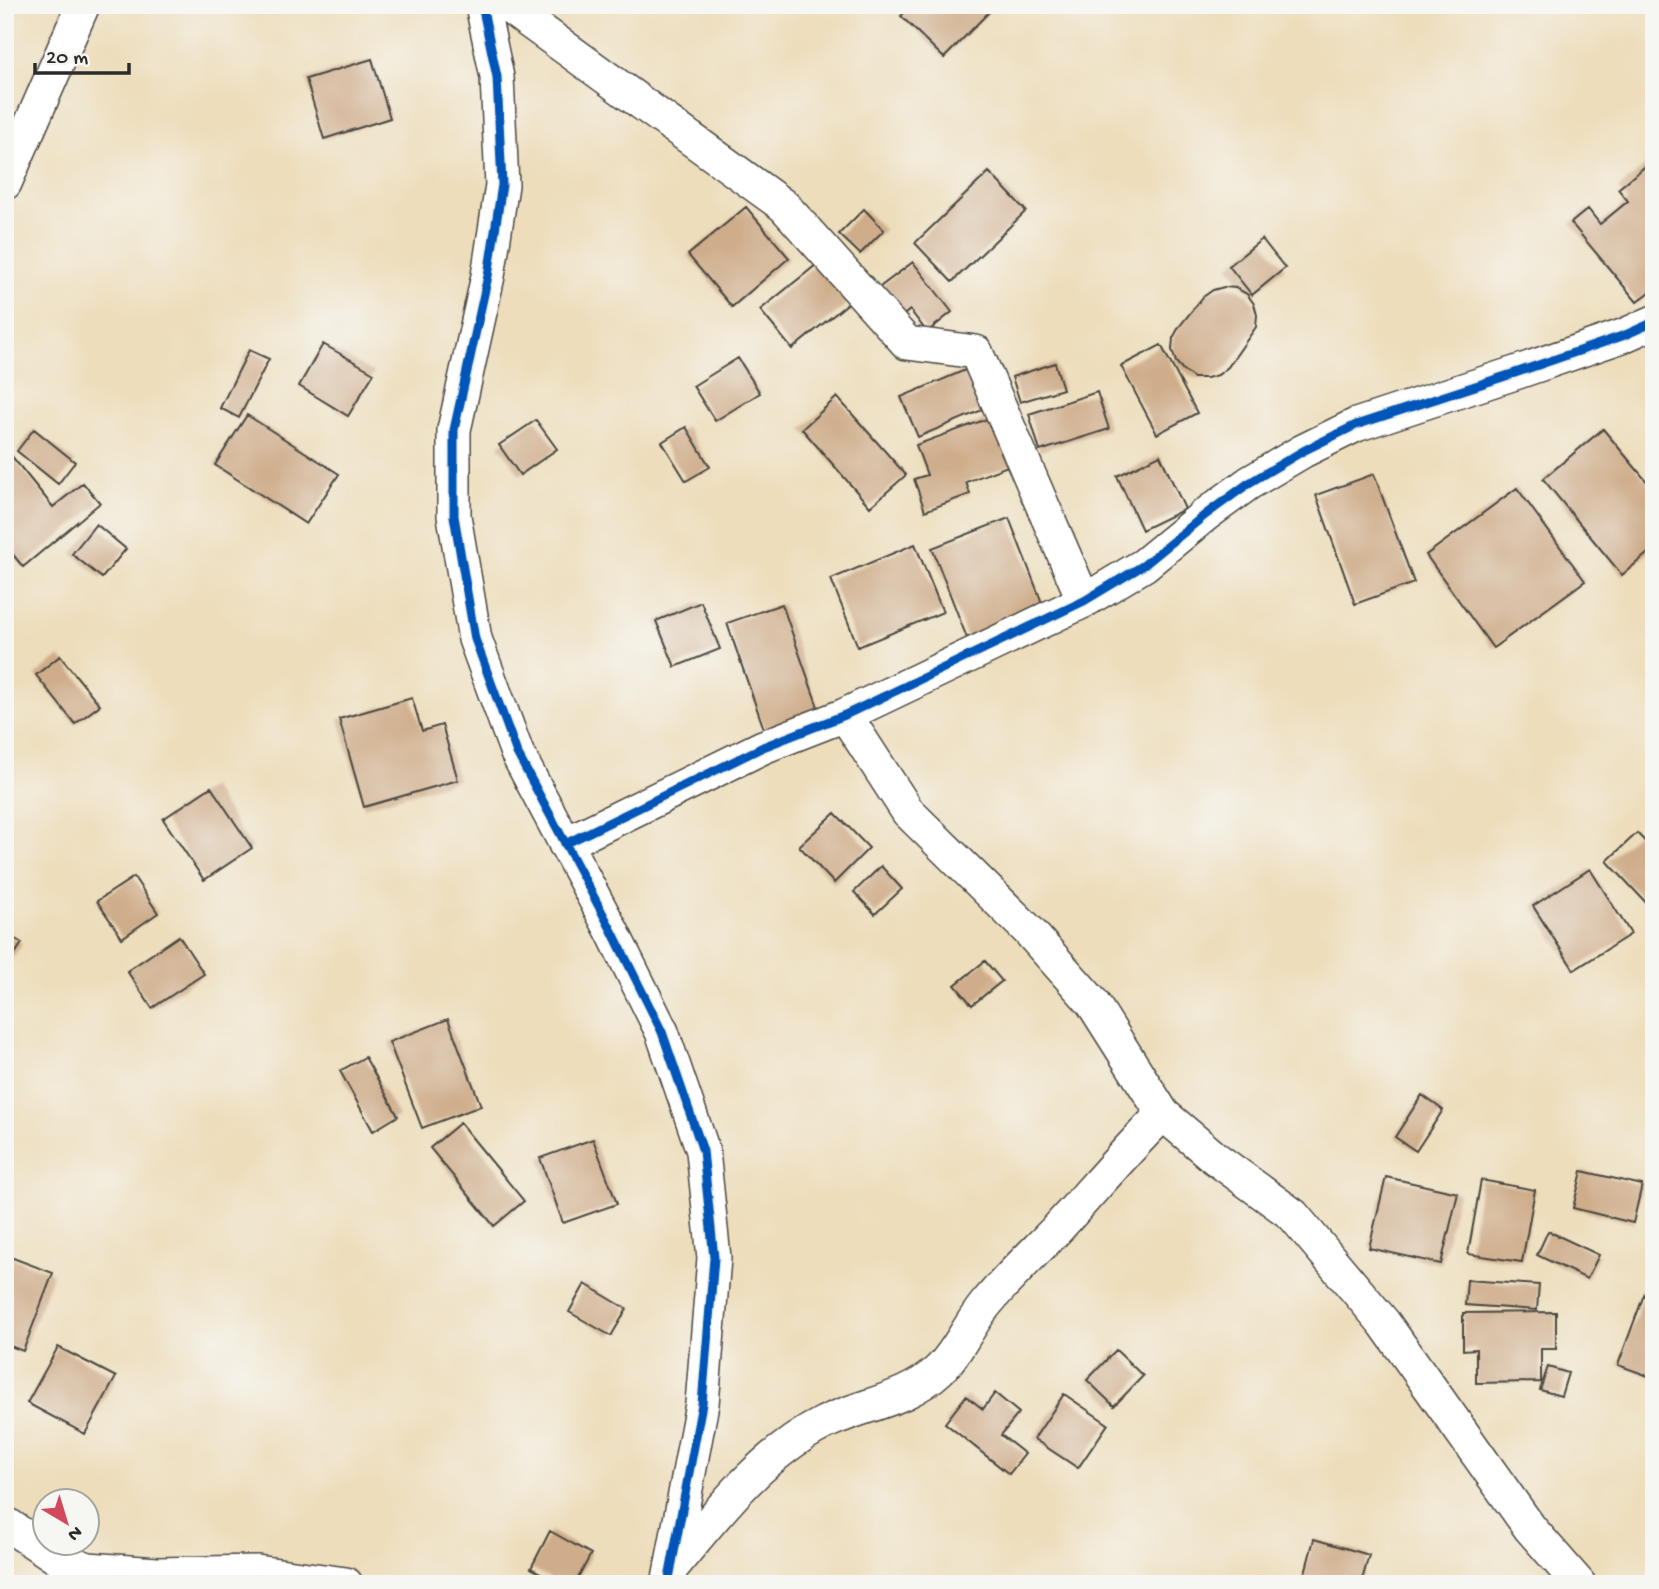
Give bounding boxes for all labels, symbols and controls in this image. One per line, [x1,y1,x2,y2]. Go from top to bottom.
scale bar [35,32,130,76]
text: 20 m [46,47,88,72]
north arrow [32,1488,102,1558]
text: N [62,1520,86,1546]

